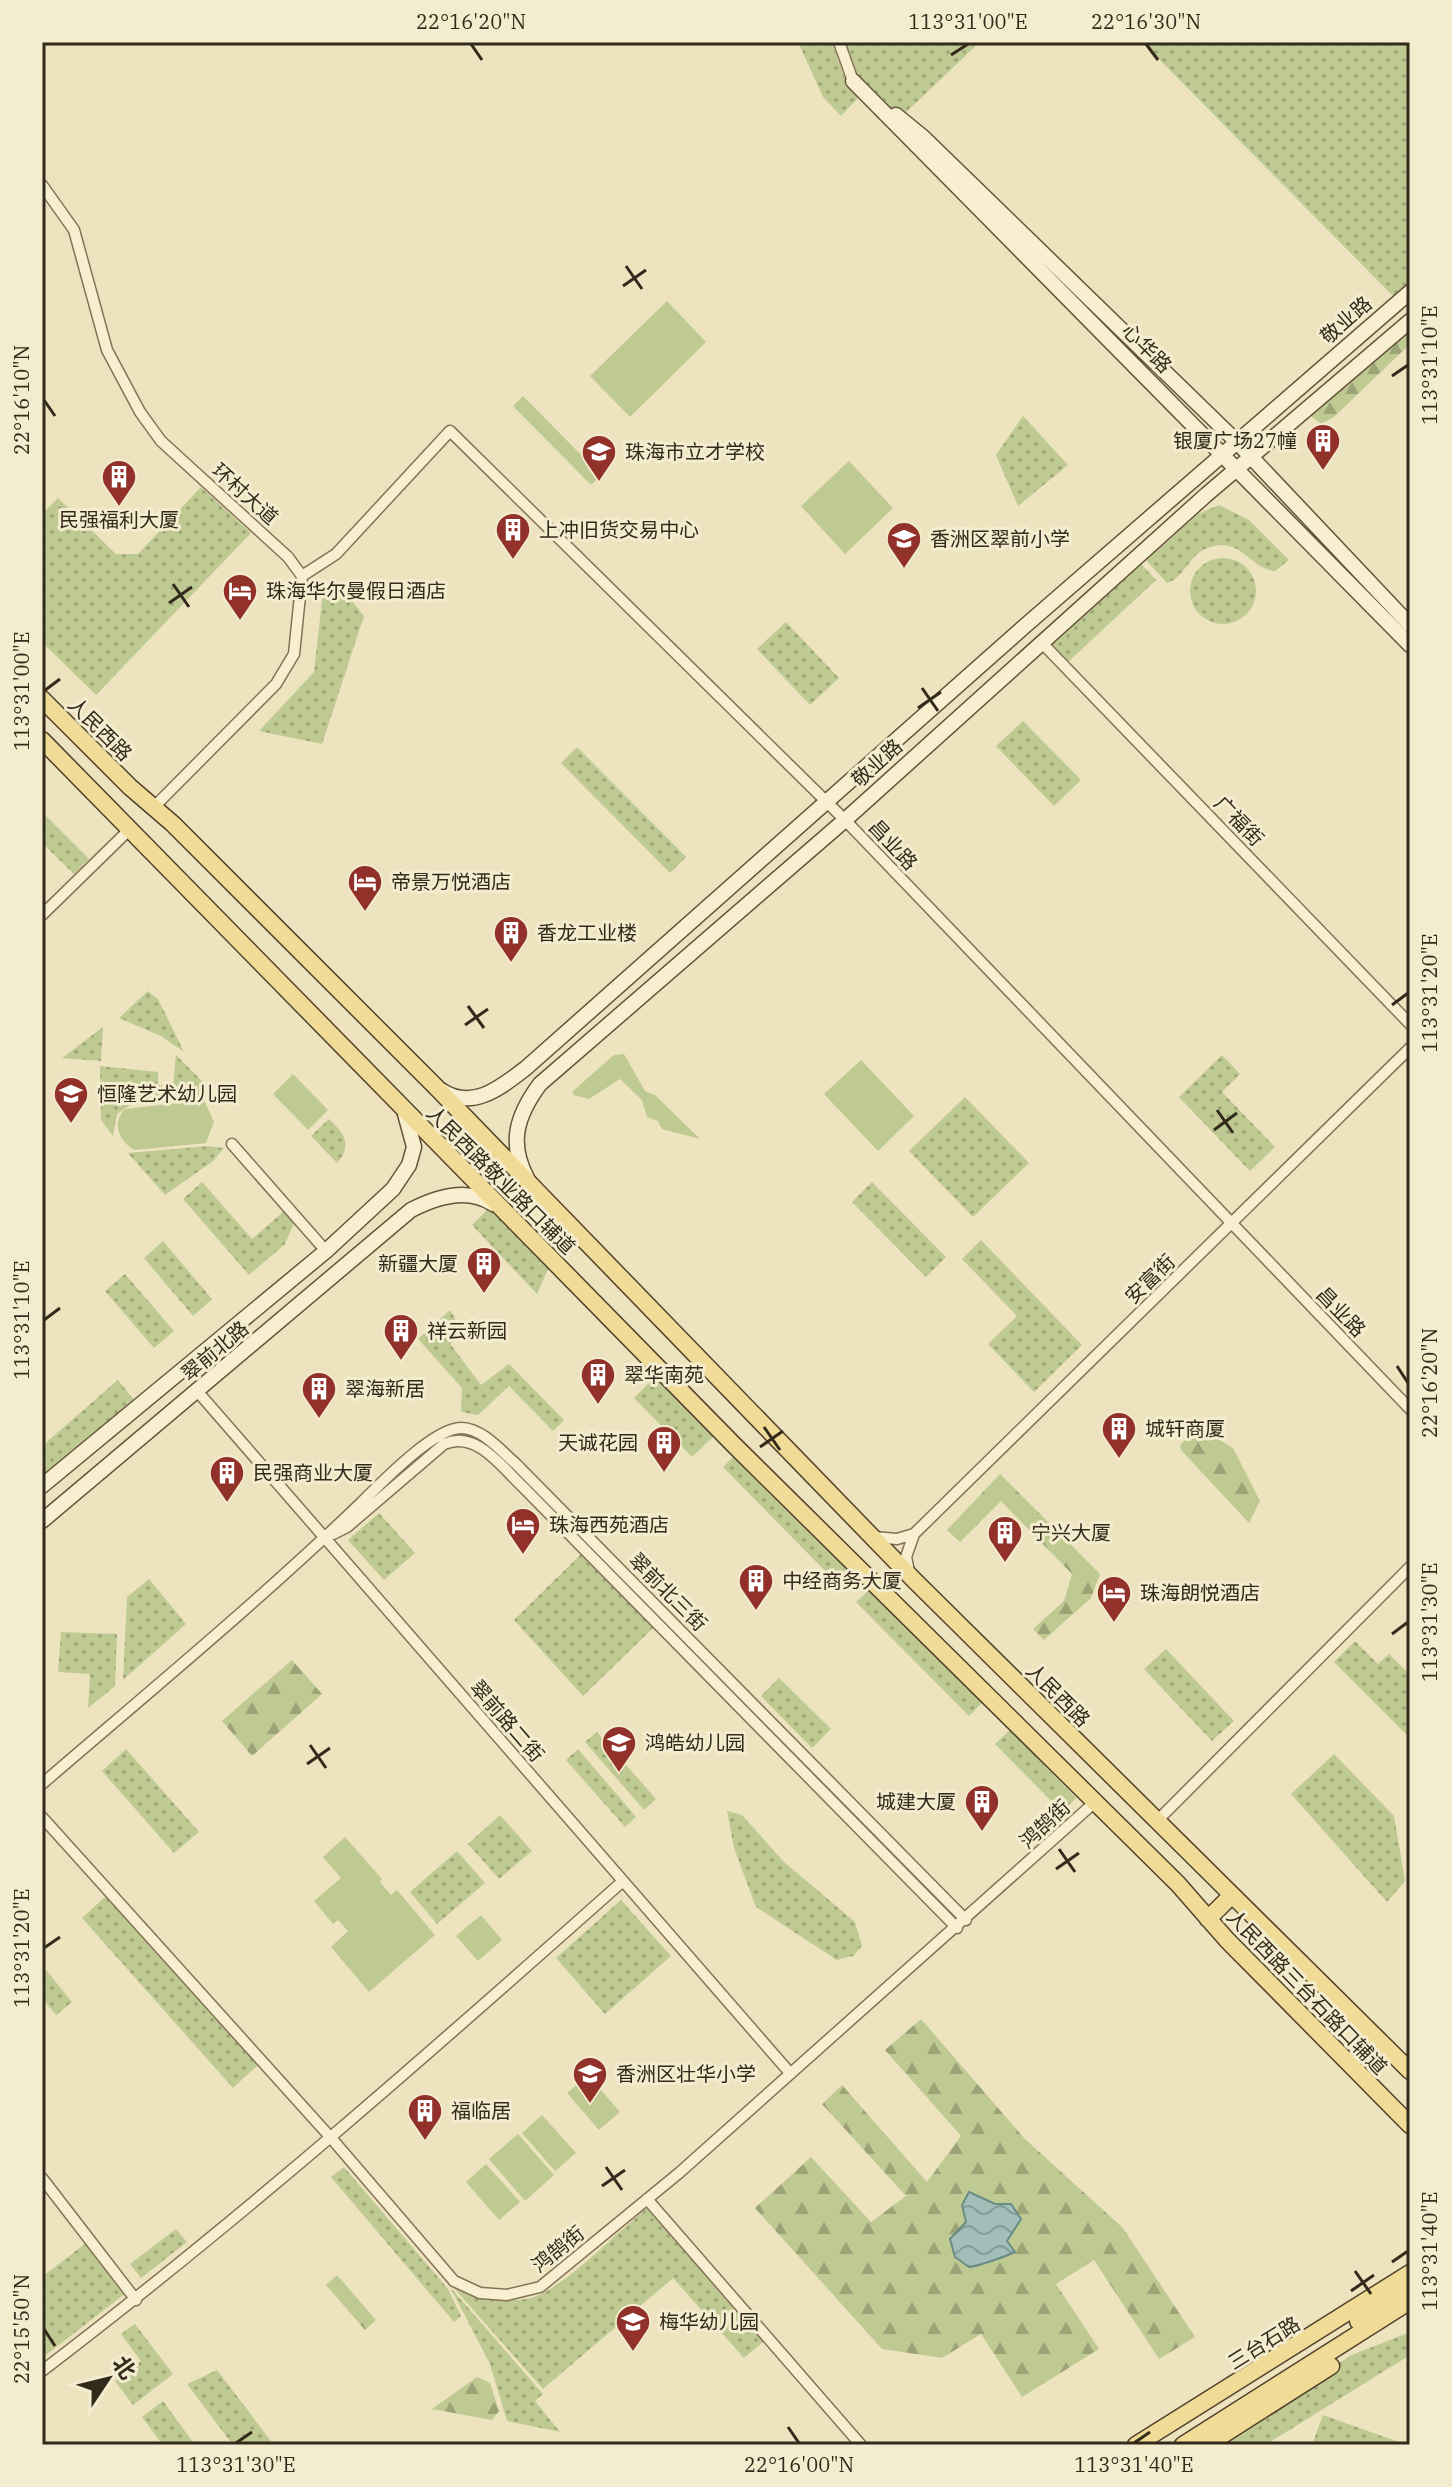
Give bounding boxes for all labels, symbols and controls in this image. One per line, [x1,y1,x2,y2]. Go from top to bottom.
text: 22°16'20"N [416,8,526,35]
text: 113°31'00"E [908,8,1028,35]
text: 22°16'30"N [1091,8,1201,35]
street label: 敬业路 [1314,290,1377,349]
text: 113°31'10"E [1416,305,1443,425]
street label: 心华路 [1117,317,1178,378]
text: 22°16'10"N [8,345,35,455]
building icon: 银厦广场27幢 [1304,422,1342,472]
place label: 银厦广场27幢 [1173,427,1297,454]
school or university icon: 珠海市立才学校 [580,433,618,483]
place label: 珠海市立才学校 [625,438,765,465]
street label: 环村大道 [207,457,284,530]
building icon: 民强福利大厦 [100,458,138,508]
place label: 民强福利大厦 [59,506,179,533]
building icon: 上冲旧货交易中心 [494,511,532,561]
place label: 上冲旧货交易中心 [539,516,699,543]
school or university icon: 香洲区翠前小学 [885,520,923,570]
place label: 香洲区翠前小学 [930,525,1070,552]
hotel icon: 珠海华尔曼假日酒店 [221,572,259,622]
place label: 珠海华尔曼假日酒店 [266,577,446,604]
text: 113°31'00"E [8,631,35,751]
street label: 人民西路 [63,691,138,766]
street label: 敬业路 [845,733,908,793]
street label: 广福街 [1209,790,1270,852]
street label: 昌业路 [863,814,924,876]
hotel icon: 帝景万悦酒店 [346,863,384,913]
place label: 帝景万悦酒店 [391,868,511,895]
building icon: 香龙工业楼 [492,914,530,964]
place label: 香龙工业楼 [537,919,637,946]
text: 113°31'20"E [1416,933,1443,1053]
school or university icon: 恒隆艺术幼儿园 [52,1075,90,1125]
place label: 恒隆艺术幼儿园 [97,1080,237,1107]
street label: 人民西路敬业路口辅道 [421,1099,582,1260]
building icon: 新疆大厦 [465,1245,503,1295]
street label: 安富街 [1119,1248,1181,1309]
place label: 新疆大厦 [378,1250,458,1277]
text: 113°31'10"E [8,1260,35,1380]
street label: 昌业路 [1311,1281,1372,1343]
building icon: 祥云新园 [382,1312,420,1362]
street label: 翠前北路 [175,1315,254,1387]
place label: 祥云新园 [427,1317,507,1344]
text: 22°16'20"N [1416,1328,1443,1438]
building icon: 翠华南苑 [579,1356,617,1406]
place label: 翠华南苑 [624,1361,704,1388]
building icon: 翠海新居 [300,1370,338,1420]
place label: 翠海新居 [345,1375,425,1402]
building icon: 城轩商厦 [1100,1410,1138,1460]
place label: 城轩商厦 [1145,1415,1225,1442]
building icon: 天诚花园 [645,1424,683,1474]
place label: 天诚花园 [558,1429,638,1456]
building icon: 民强商业大厦 [208,1454,246,1504]
place label: 民强商业大厦 [253,1459,373,1486]
hotel icon: 珠海西苑酒店 [504,1506,542,1556]
place label: 珠海西苑酒店 [549,1511,669,1538]
building icon: 宁兴大厦 [986,1514,1024,1564]
place label: 宁兴大厦 [1031,1519,1111,1546]
street label: 翠前北三街 [623,1547,713,1637]
building icon: 中经商务大厦 [737,1562,775,1612]
text: 113°31'30"E [1416,1562,1443,1682]
place label: 中经商务大厦 [782,1567,902,1594]
hotel icon: 珠海朗悦酒店 [1095,1574,1133,1624]
place label: 珠海朗悦酒店 [1140,1579,1260,1606]
street label: 人民西路 [1021,1657,1096,1732]
street label: 翠前路二街 [464,1674,550,1767]
school or university icon: 鸿皓幼儿园 [600,1724,638,1774]
place label: 鸿皓幼儿园 [645,1729,745,1756]
building icon: 城建大厦 [963,1783,1001,1833]
place label: 城建大厦 [876,1788,956,1815]
street label: 鸿鹄街 [1014,1793,1076,1854]
text: 113°31'20"E [8,1888,35,2008]
street label: 人民西路三台石路口辅道 [1221,1903,1393,2080]
school or university icon: 香洲区壮华小学 [571,2055,609,2105]
place label: 香洲区壮华小学 [616,2060,756,2087]
building icon: 福临居 [406,2092,444,2142]
place label: 福临居 [451,2097,511,2124]
text: 113°31'40"E [1416,2191,1443,2311]
street label: 鸿鹄街 [526,2219,589,2278]
text: 22°15'50"N [8,2274,35,2384]
school or university icon: 梅华幼儿园 [614,2303,652,2353]
place label: 梅华幼儿园 [659,2308,759,2335]
street label: 三台石路 [1223,2310,1305,2375]
north arrow [68,2339,148,2419]
text: 北 [107,2350,143,2385]
text: 113°31'30"E [176,2451,296,2478]
text: 22°16'00"N [744,2451,854,2478]
text: 113°31'40"E [1074,2451,1194,2478]

